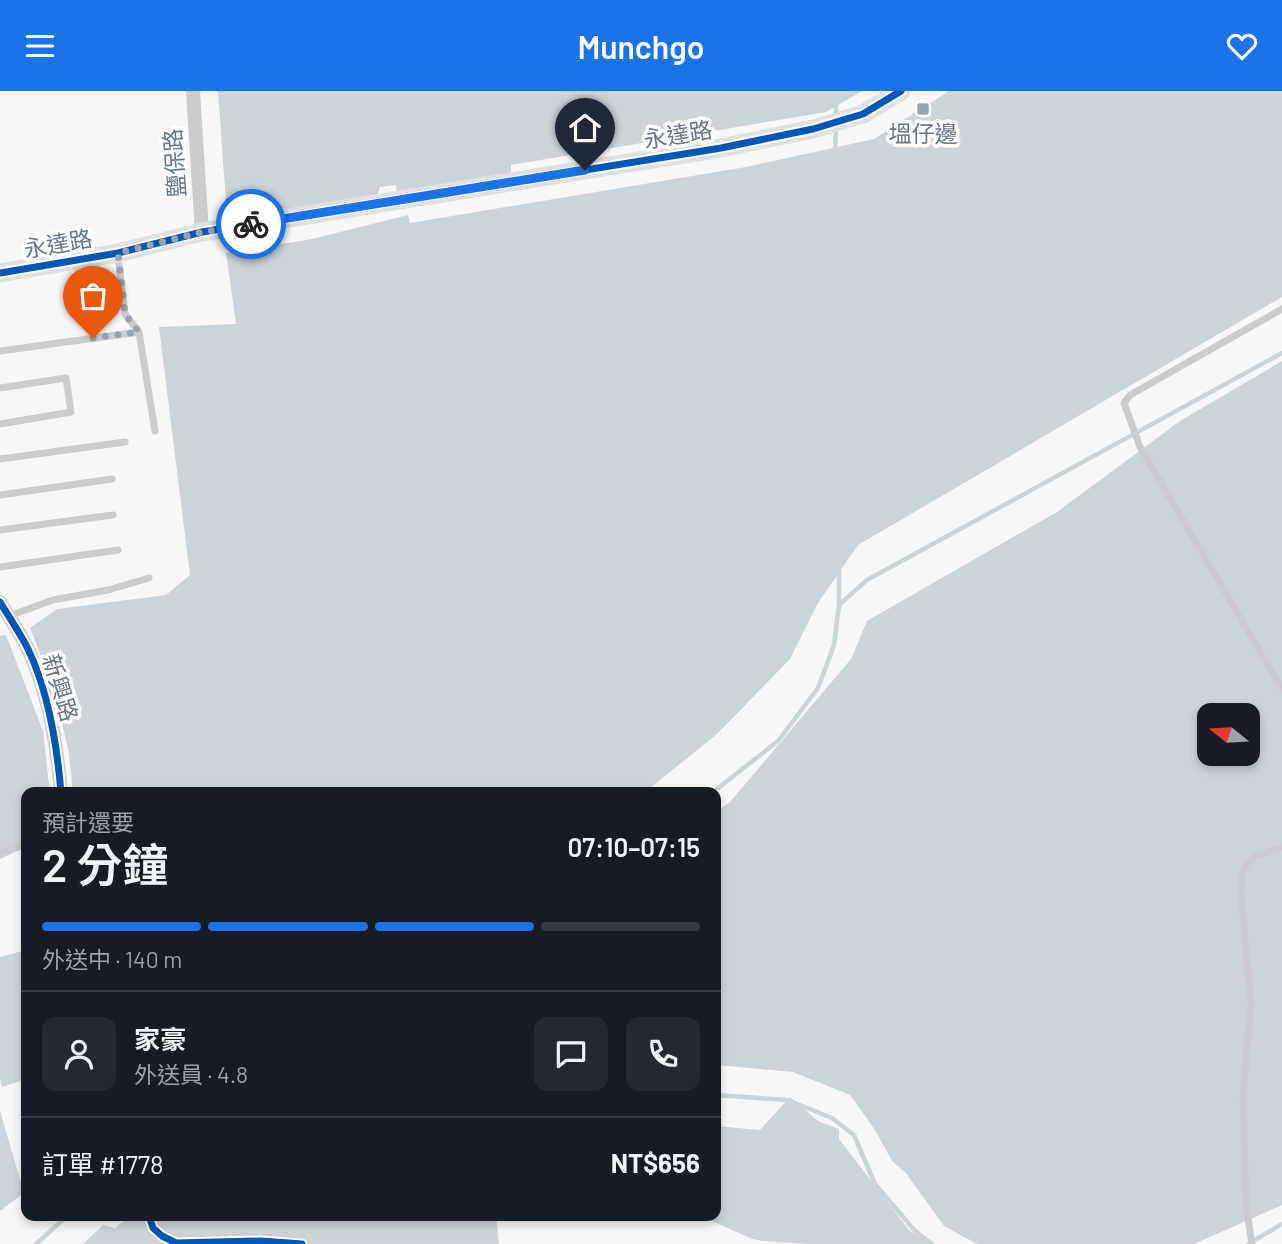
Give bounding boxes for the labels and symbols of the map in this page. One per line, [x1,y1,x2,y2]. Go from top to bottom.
pin [555,98,615,170]
marker: 塭仔邊 [915,101,931,117]
street label: 永達路 [642,115,714,153]
place label: 塭仔邊 [889,119,958,147]
street label: 鹽保路 [158,128,190,198]
courier [216,189,286,259]
street label: 永達路 [21,223,94,263]
pin [63,266,123,338]
street label: 新興路 [37,651,84,725]
north arrow [1197,703,1260,767]

